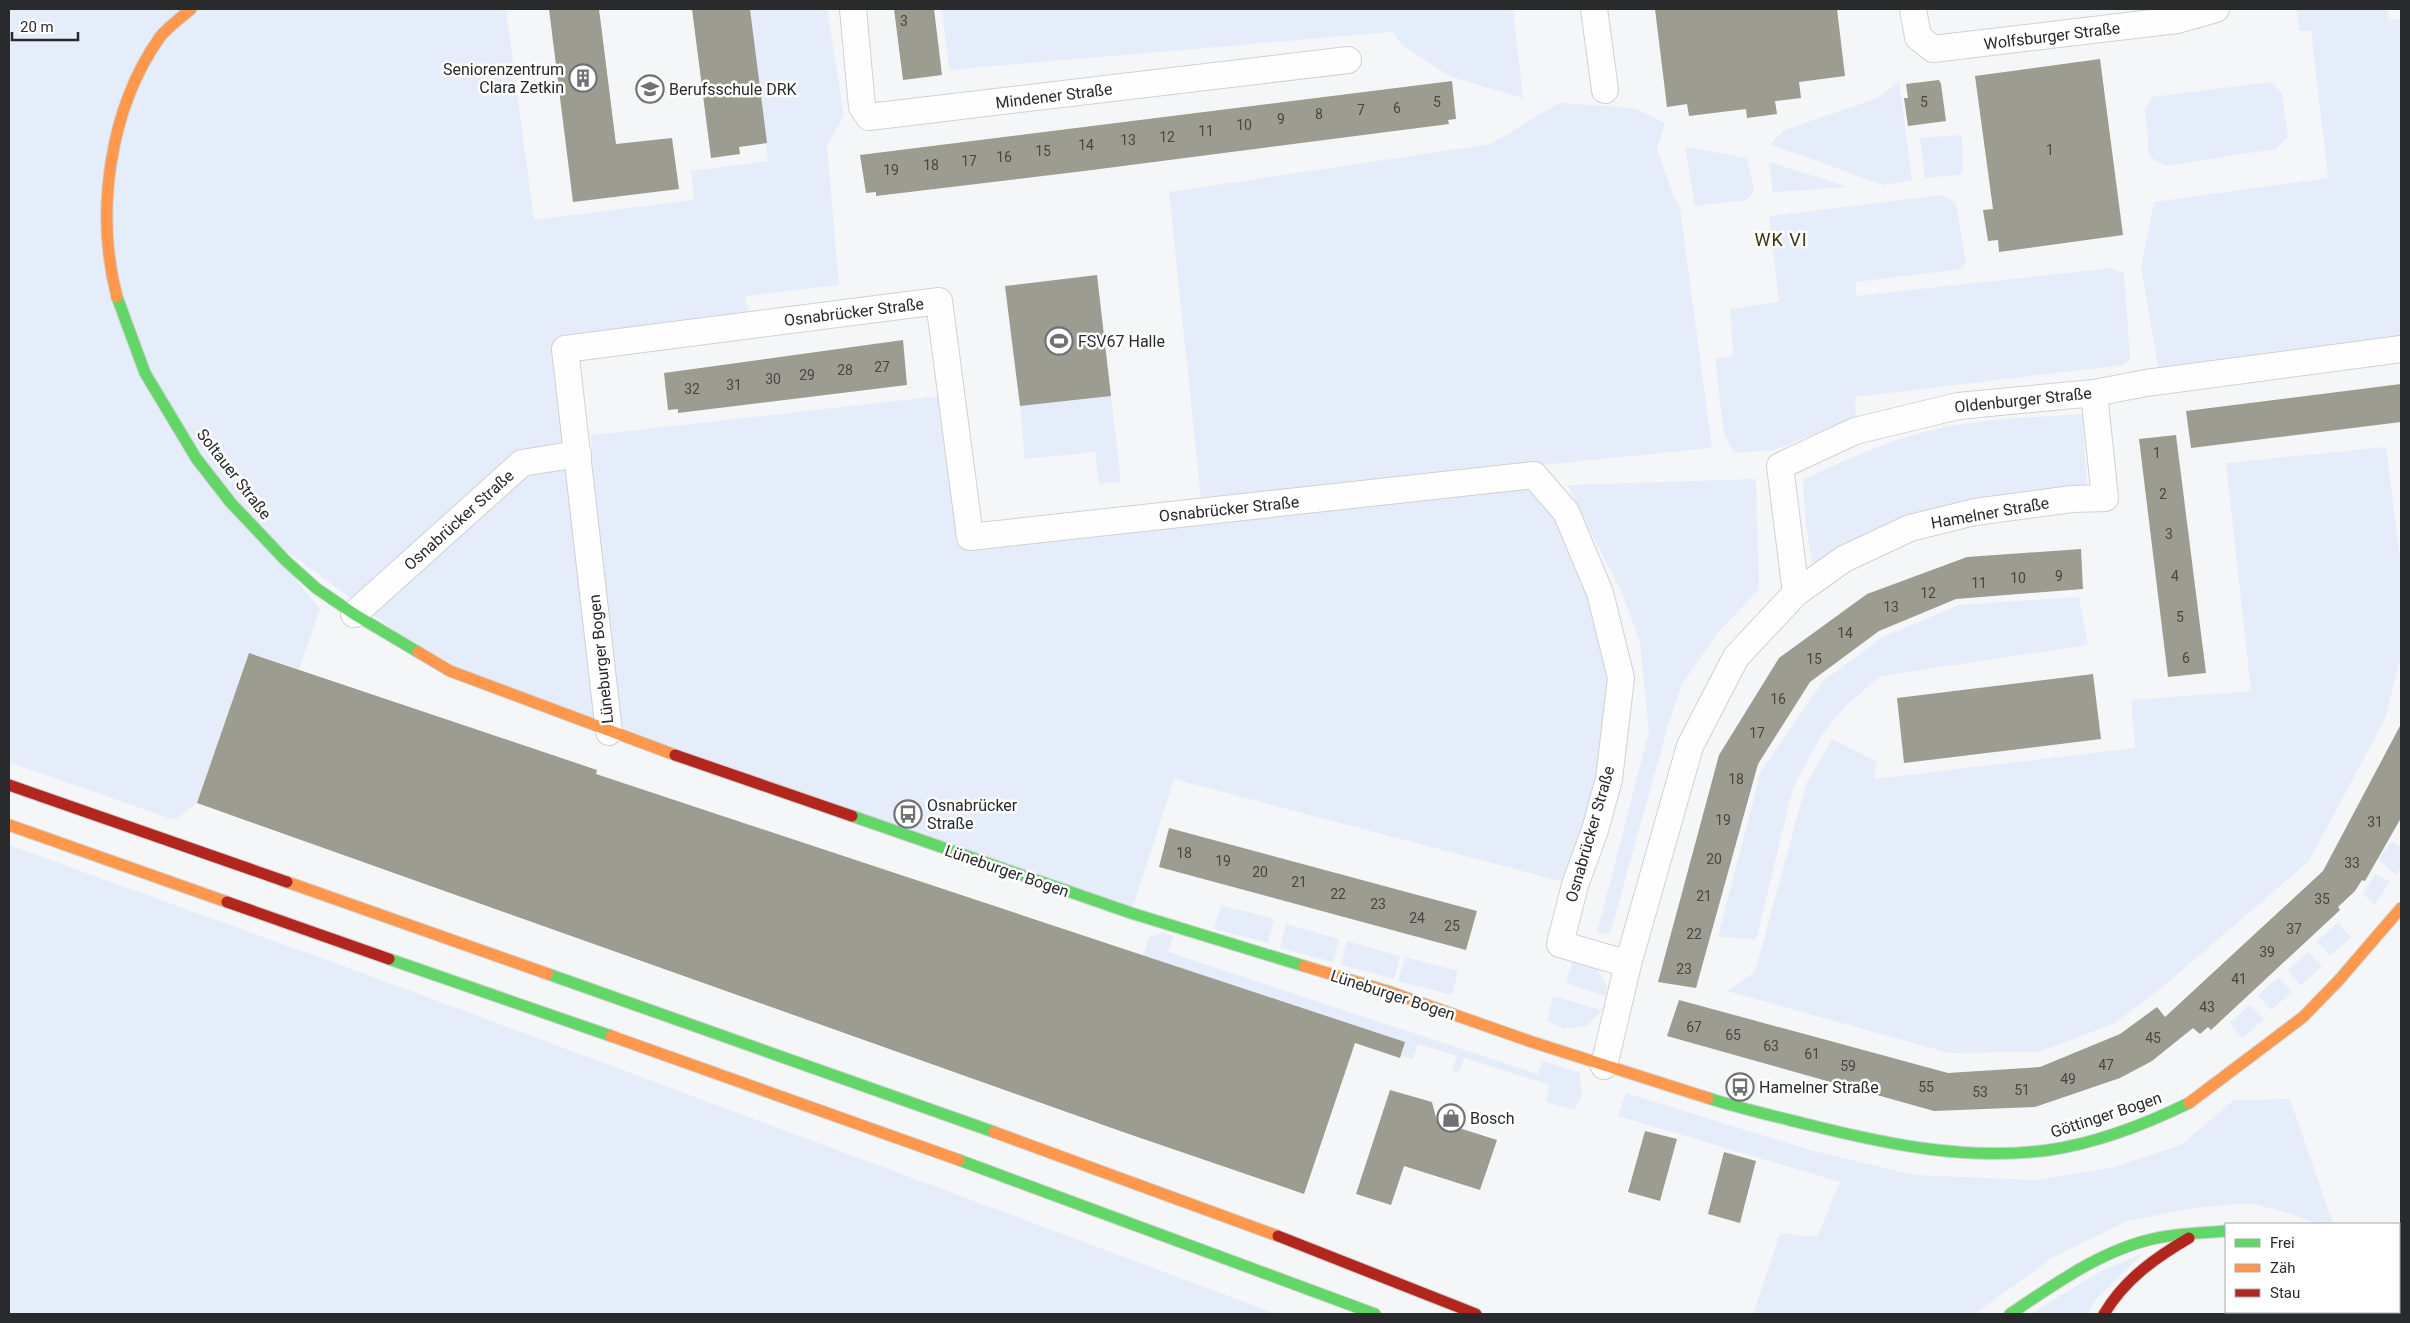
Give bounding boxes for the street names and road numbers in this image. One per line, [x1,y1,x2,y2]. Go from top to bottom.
street label: Wolfsburger Straße [1983,18,2121,54]
street label: Mindener Straße [995,79,1113,113]
street label: Osnabrücker Straße [783,294,925,330]
street label: Oldenburger Straße [1954,383,2092,417]
street label: Soltauer Straße [193,425,275,523]
street label: Osnabrücker Straße [400,466,518,574]
street label: Osnabrücker Straße [1158,492,1300,526]
street label: Hamelner Straße [1929,493,2051,533]
street label: Lüneburger Bogen [585,593,617,725]
street label: Osnabrücker Straße [1561,764,1619,904]
street label: Lüneburger Bogen [943,841,1071,901]
street label: Lüneburger Bogen [1328,966,1458,1024]
street label: Göttinger Bogen [2048,1088,2164,1142]

